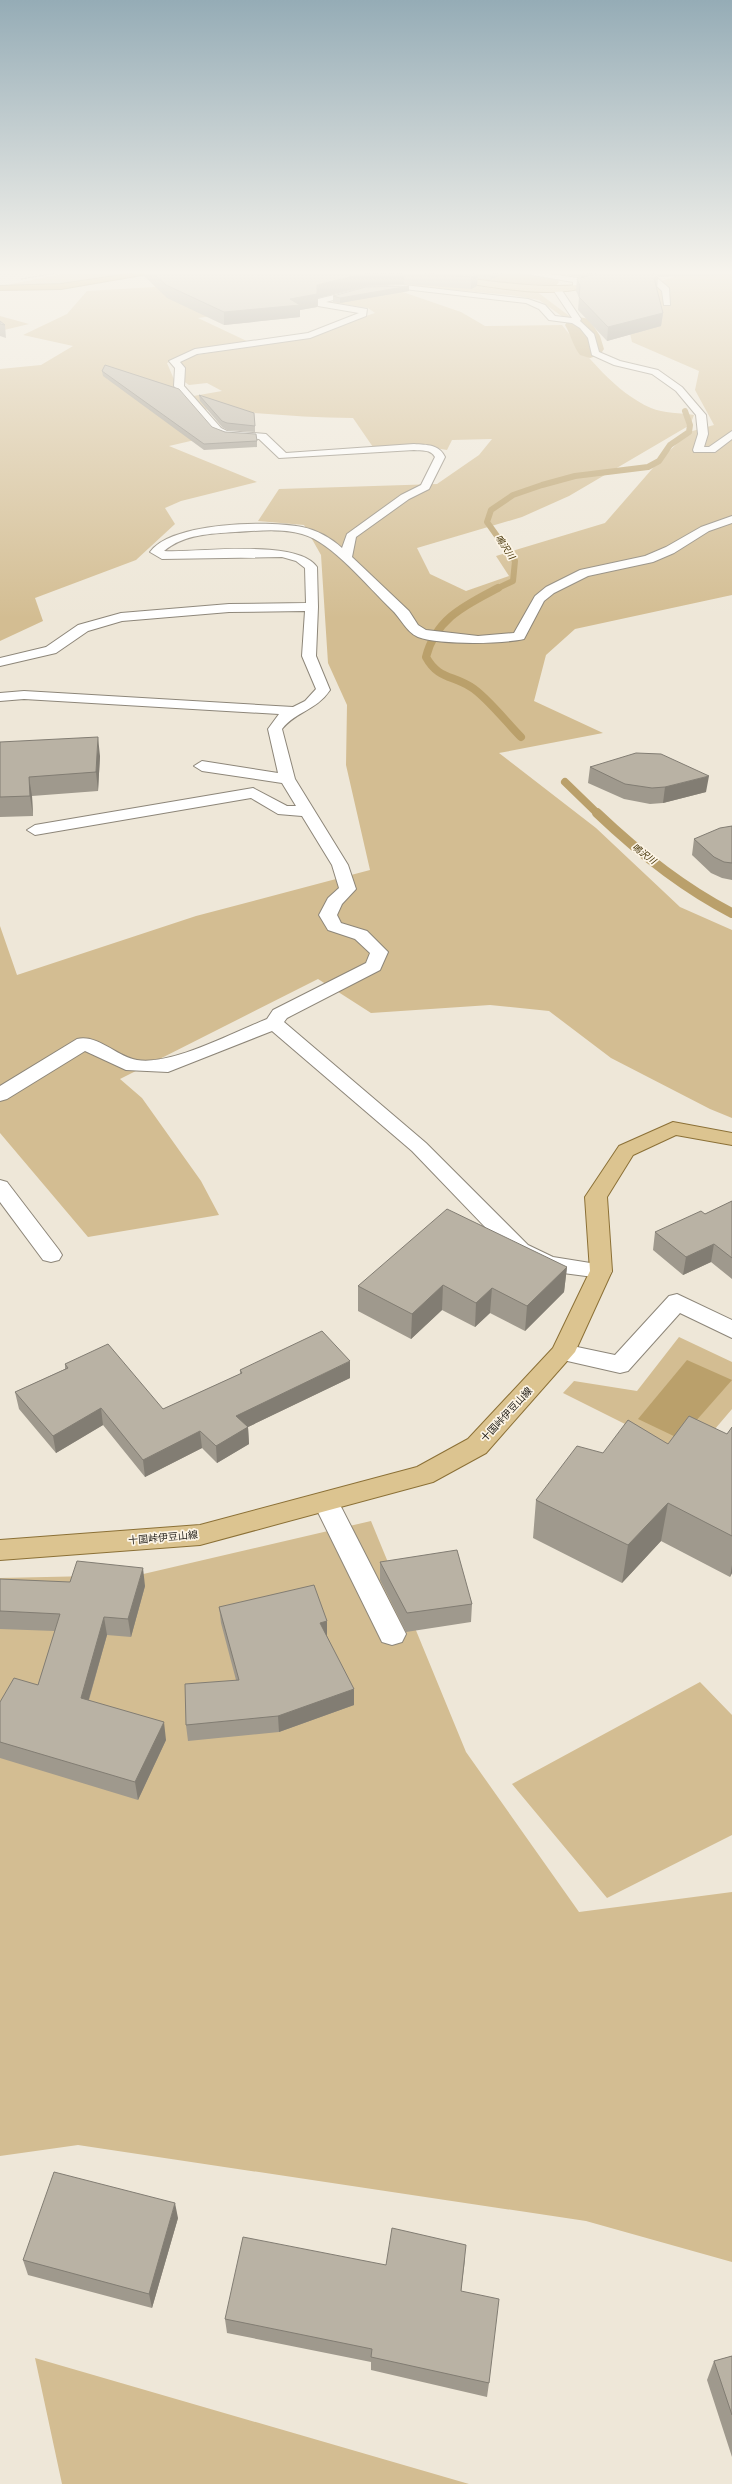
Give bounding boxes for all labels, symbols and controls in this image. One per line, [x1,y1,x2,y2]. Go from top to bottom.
water label: 鳴沢川 [493,532,518,562]
water label: 鳴沢川 [630,841,659,867]
street label: 十国峠伊豆山線 [478,1384,535,1444]
street label: 十国峠伊豆山線 [128,1528,198,1547]

